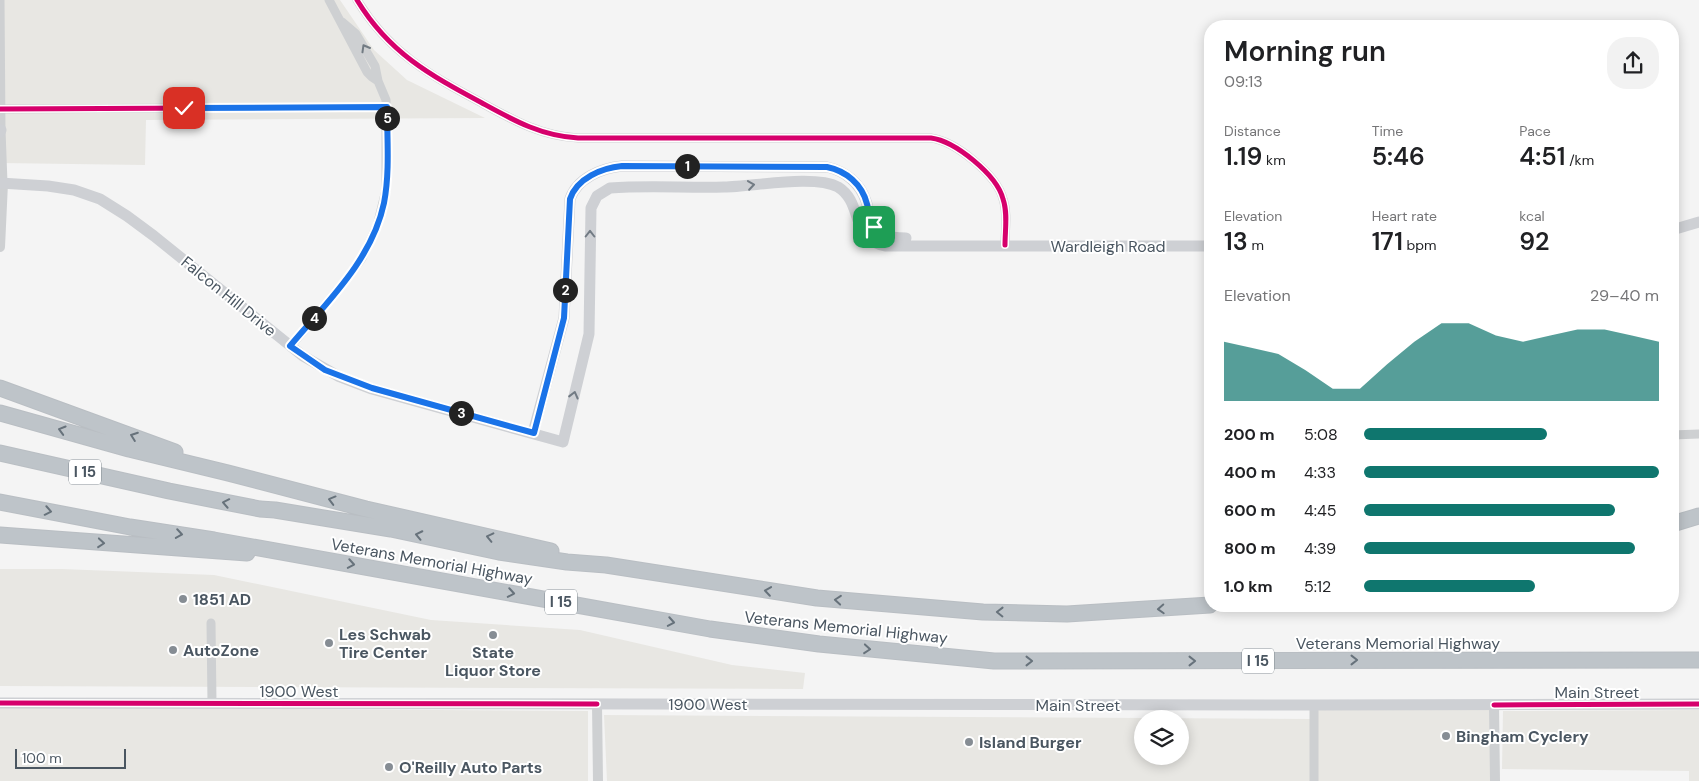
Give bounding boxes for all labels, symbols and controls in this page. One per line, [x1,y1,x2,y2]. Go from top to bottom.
text: Morning run [1224,33,1386,70]
button: share [1607,37,1659,89]
one-way arrow [361,45,371,54]
text: 09:13 [1224,71,1263,92]
pin [163,87,205,129]
icon: check [170,94,198,122]
pin: 5 [374,106,400,130]
text: 5 [383,109,392,127]
text: Distance [1224,122,1281,140]
text: Time [1372,122,1403,140]
text: Pace [1519,122,1551,140]
text: 1.19 [1224,140,1262,173]
text: 5:46 [1372,140,1425,173]
text: 4:51 [1519,140,1565,173]
text: km [1262,151,1286,169]
text: /km [1565,151,1594,169]
pin: 1 [674,154,700,178]
text: 1 [685,157,690,175]
one-way arrow [748,180,756,191]
pin [853,206,895,248]
text: Elevation [1224,207,1282,225]
text: Heart rate [1372,207,1437,225]
text: kcal [1519,207,1545,225]
icon: arrive [860,213,888,241]
text: 13 [1224,225,1248,258]
text: 171 [1372,225,1403,258]
text: 92 [1519,225,1549,258]
one-way arrow [585,230,595,238]
street label: Wardleigh Road [1050,236,1166,257]
text: m [1248,236,1264,254]
text: bpm [1403,236,1437,254]
street label: Falcon Hill Drive [177,252,281,341]
pin: 2 [552,278,578,302]
text: 2 [561,281,570,299]
text: Elevation [1224,285,1291,306]
text: 29–40 m [1590,285,1659,306]
pin: 4 [302,306,326,330]
text: 4 [310,309,319,327]
one-way arrow [568,390,579,399]
pin: 3 [448,400,474,426]
text: 3 [457,404,466,422]
text: 200 m [1224,424,1275,445]
text: 5:08 [1304,424,1338,445]
one-way arrow [58,425,67,435]
one-way arrow [130,432,138,442]
road number: I 15 [69,460,101,484]
text: 400 m [1224,462,1276,483]
text: 4:33 [1304,462,1336,483]
one-way arrow [328,496,337,506]
one-way arrow [222,498,231,508]
text: 600 m [1224,500,1276,521]
text: 4:45 [1304,500,1336,521]
one-way arrow [43,506,52,516]
one-way arrow [175,528,183,539]
one-way arrow [415,531,424,541]
one-way arrow [486,532,495,543]
street label: Veterans Memorial Highway [329,533,534,590]
one-way arrow [97,537,105,548]
text: 800 m [1224,538,1275,559]
text: 4:39 [1304,538,1336,559]
one-way arrow [347,558,356,569]
text: 1.0 km [1224,576,1273,597]
text: 5:12 [1304,576,1331,597]
one-way arrow [507,587,516,598]
one-way arrow [764,587,773,597]
place label: 1851 AD [193,589,251,610]
road number: I 15 [545,590,577,614]
marker: 1851 AD [177,593,189,605]
one-way arrow [834,594,842,605]
one-way arrow [1157,603,1165,614]
street label: Veterans Memorial Highway [743,606,949,649]
one-way arrow [996,607,1004,617]
one-way arrow [667,616,676,626]
place label: Les Schwab Tire Center [339,624,431,663]
marker: State Liquor Store [487,629,499,641]
street label: Veterans Memorial Highway [1296,633,1500,654]
marker: Les Schwab Tire Center [323,637,335,649]
place label: AutoZone [183,640,259,661]
place label: State Liquor Store [445,642,541,681]
one-way arrow [863,643,871,654]
marker: AutoZone [167,644,179,656]
road number: I 15 [1242,648,1274,674]
one-way arrow [1350,655,1358,665]
one-way arrow [1026,656,1033,666]
one-way arrow [1188,656,1196,666]
street label: 1900 West [260,681,338,702]
street label: Main Street [1555,682,1639,703]
street label: 1900 West [669,694,747,715]
street label: Main Street [1036,695,1120,716]
map controls [1134,710,1189,765]
button: layers [1134,710,1189,765]
place label: Bingham Cyclery [1456,726,1589,747]
marker: Bingham Cyclery [1440,730,1452,742]
place label: Island Burger [979,732,1082,753]
marker: Island Burger [963,736,975,748]
scale bar [15,746,126,769]
text: 100 m [22,749,62,767]
place label: O'Reilly Auto Parts [399,757,542,778]
marker: O'Reilly Auto Parts [383,761,395,773]

